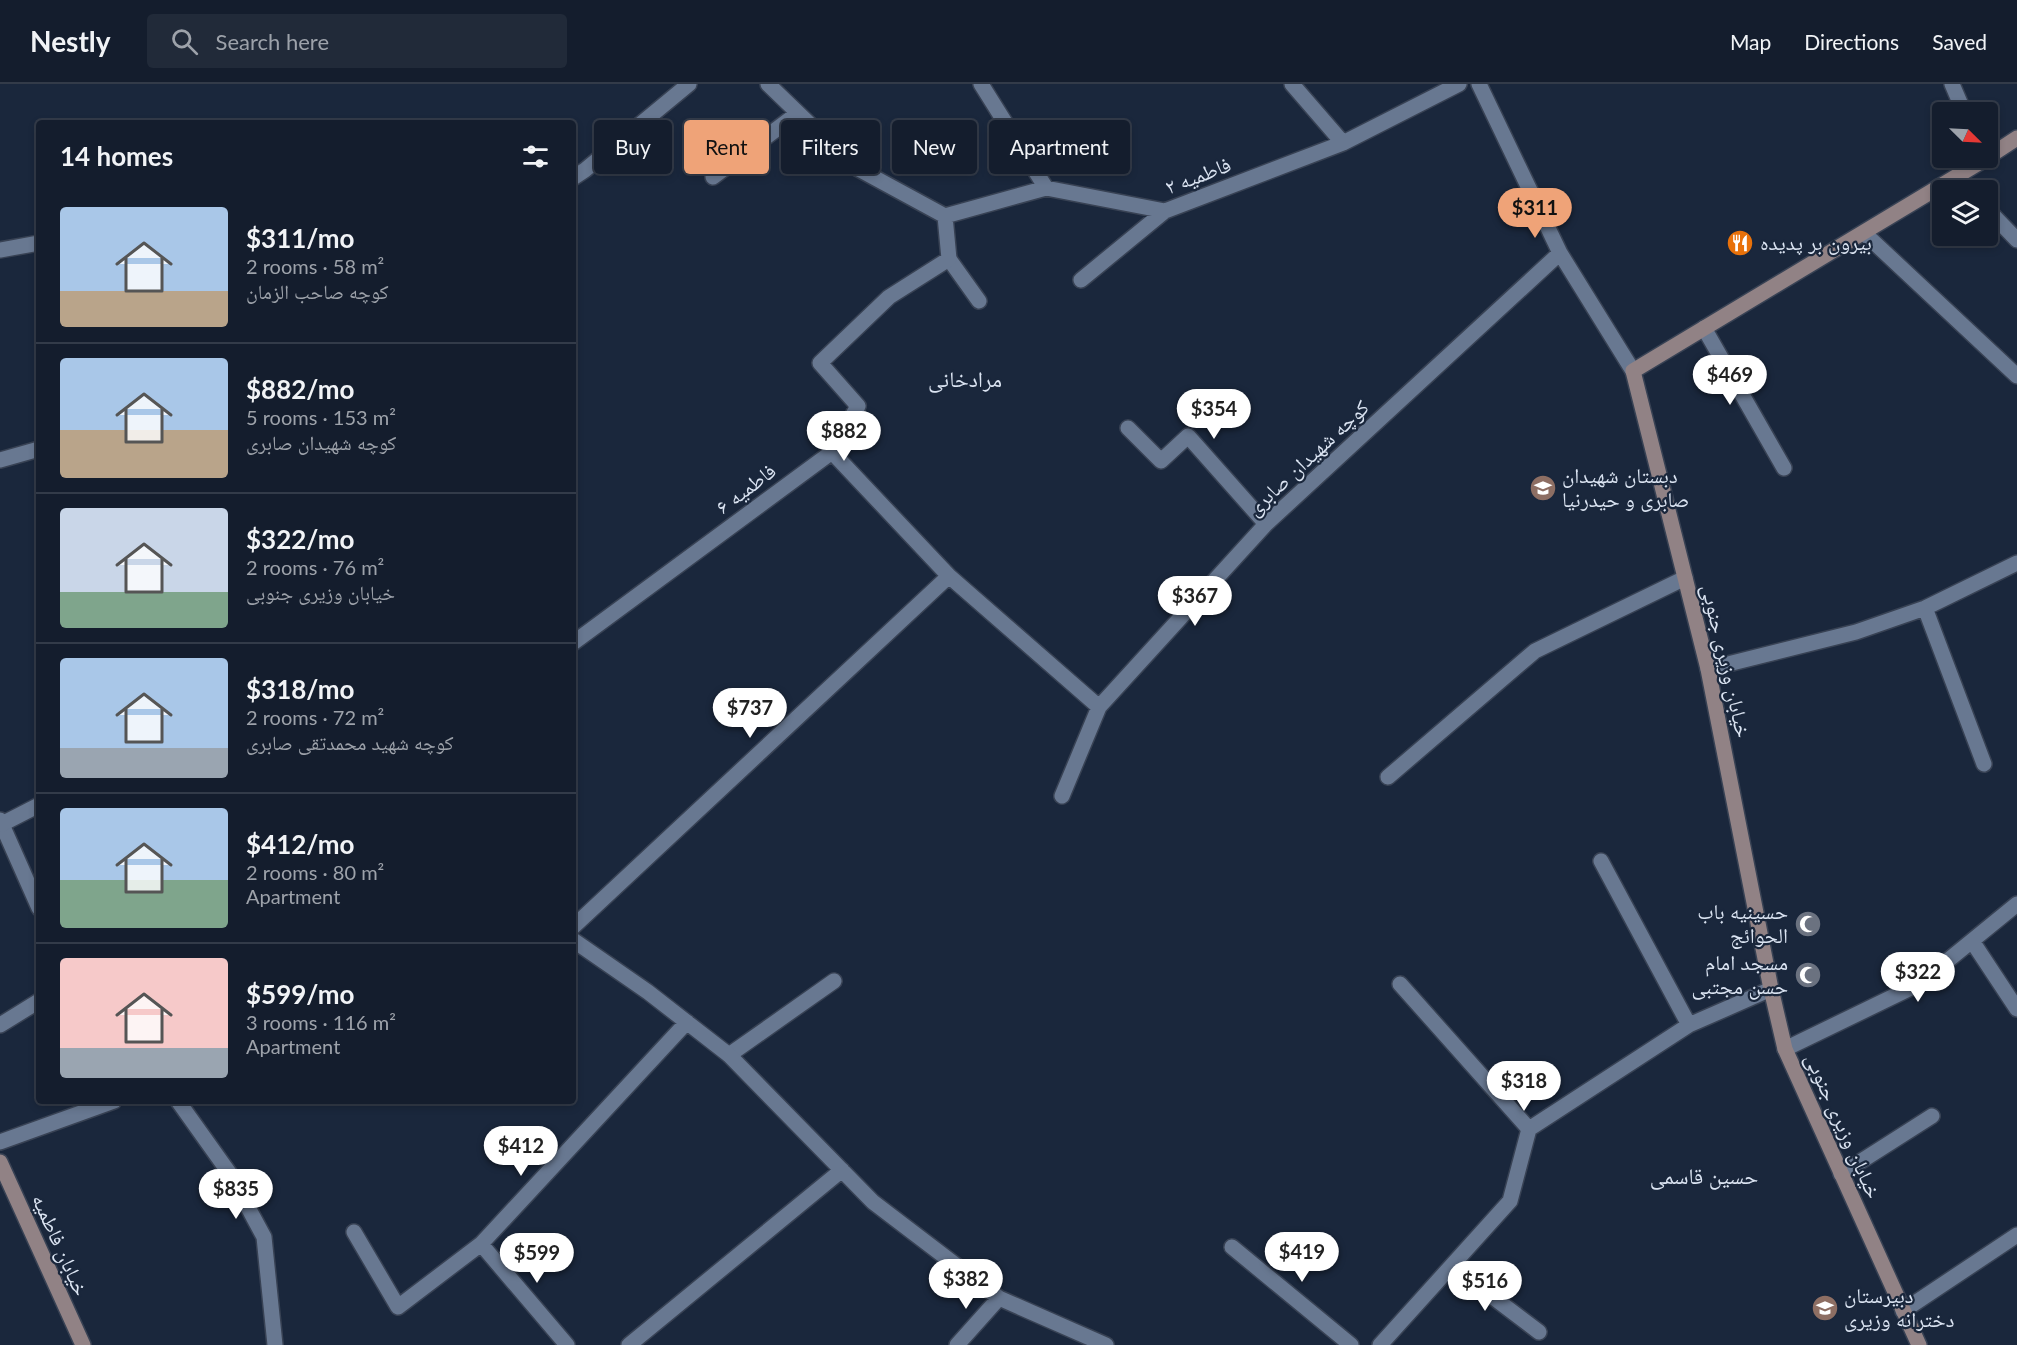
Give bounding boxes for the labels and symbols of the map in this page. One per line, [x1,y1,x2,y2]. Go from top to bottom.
north arrow [1932,102,1998,168]
street label: فاطمیه ۲ [1161,151,1234,199]
pin: $311 [1499,188,1571,239]
restaurant icon: بیرون بر پدیده [1725,228,1755,258]
place label: بیرون بر پدیده [1760,229,1872,255]
pin: $469 [1694,355,1766,406]
district label: مرادخانی [928,365,1002,393]
pin: $354 [1178,389,1250,440]
street label: کوچه شهیدان صابری [1241,394,1374,521]
pin: $882 [808,411,880,462]
street label: فاطمیه ۶ [710,457,780,519]
place label: دبستان شهیدان صابری و حیدرنیا [1562,462,1689,512]
school or university icon: دبستان شهیدان صابری و حیدرنیا [1528,473,1558,503]
pin: $367 [1159,576,1231,627]
street label: خیابان وزیری جنوبی [1696,582,1757,740]
pin: $737 [714,688,786,739]
place label: حسینیه باب الحوائج [1697,898,1788,949]
mosque icon: حسینیه باب الحوائج [1793,909,1823,939]
place label: مسجد امام حسن مجتبی [1691,949,1788,1000]
pin: $322 [1882,952,1954,1003]
mosque icon: مسجد امام حسن مجتبی [1793,960,1823,990]
street label: خیابان وزیری جنوبی [1799,1049,1888,1203]
pin: $318 [1488,1061,1560,1112]
pin: $412 [485,1126,557,1177]
district label: حسین قاسمی [1650,1162,1758,1190]
pin: $835 [200,1169,272,1220]
street label: خیابان فاطمیه [27,1190,95,1300]
pin: $419 [1266,1232,1338,1283]
pin: $599 [501,1233,573,1284]
pin: $382 [930,1259,1002,1310]
pin: $516 [1449,1261,1521,1312]
place label: دبیرستان دخترانه وزیری [1844,1282,1954,1332]
school or university icon: دبیرستان دخترانه وزیری [1810,1293,1840,1323]

